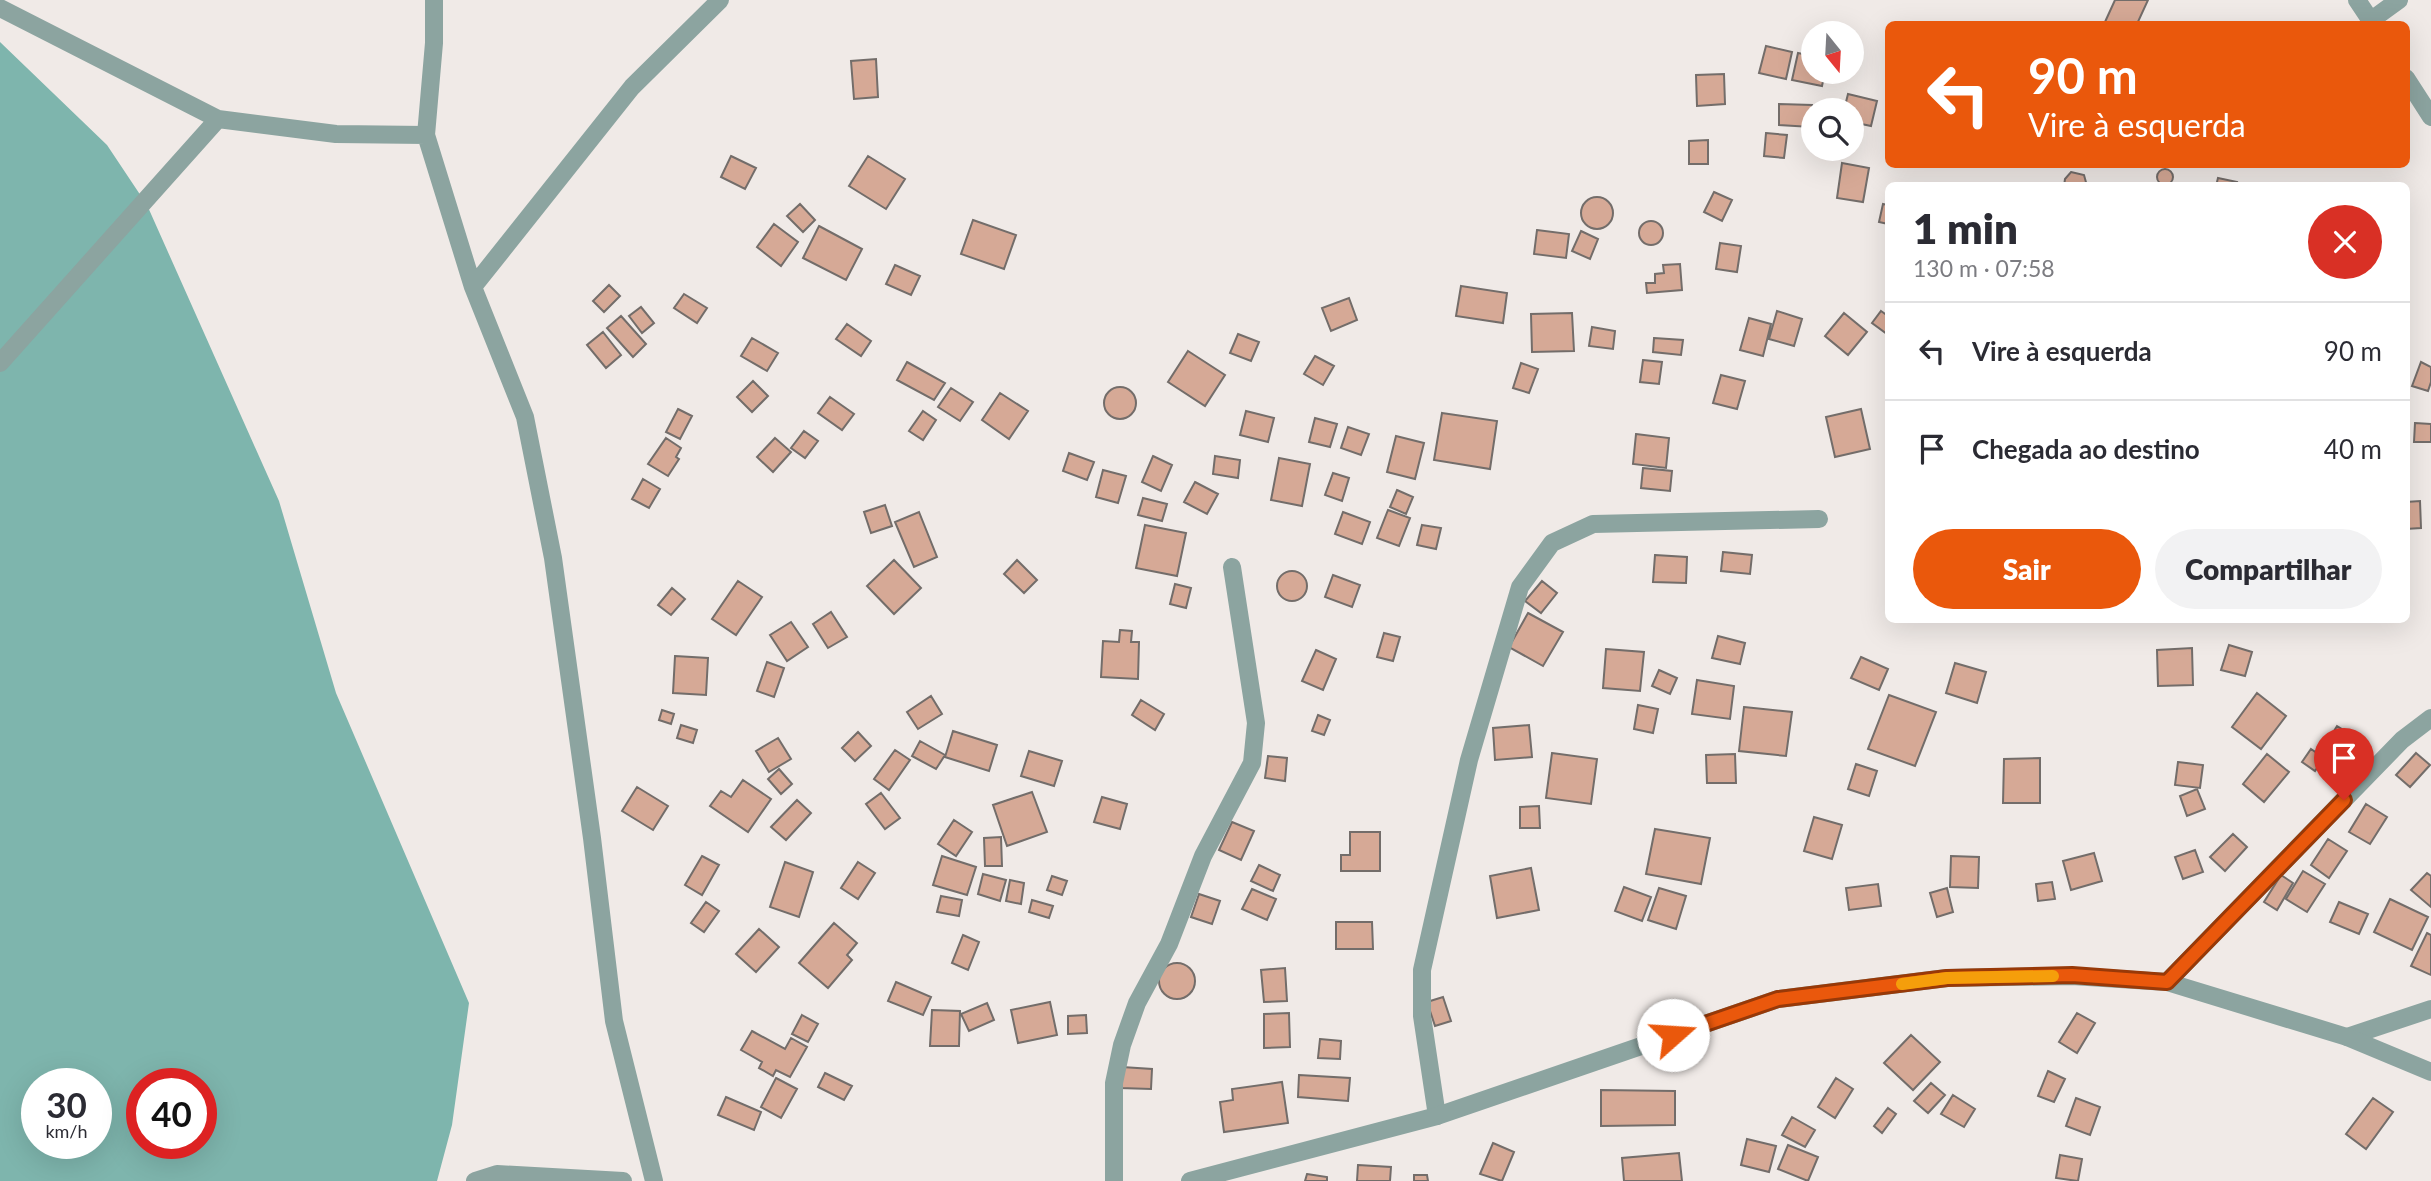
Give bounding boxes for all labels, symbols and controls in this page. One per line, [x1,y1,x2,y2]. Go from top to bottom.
north arrow [1801,21,1864,84]
map controls [1801,21,1864,161]
text: 90 m [2028,46,2138,104]
icon: left [1913,49,2004,140]
button: search [1801,98,1864,161]
text: Vire à esquerda [2028,105,2246,144]
text: 1 min [1913,203,2018,253]
button: close [2308,205,2382,279]
text: 130 m · 07:58 [1913,254,2055,282]
icon: left [1913,332,1951,370]
text: Vire à esquerda [1972,335,2152,367]
text: 90 m [2324,335,2382,367]
icon: arrive [1913,430,1951,468]
text: Chegada ao destino [1972,433,2200,465]
text: 40 m [2324,433,2382,465]
button: Sair [1913,529,2141,609]
button: Compartilhar [2155,529,2382,609]
pin [2314,728,2374,800]
icon: arrive [2325,739,2363,777]
position arrow [1636,998,1710,1072]
speed limit sign: 40 [126,1068,217,1159]
text: 30 [46,1083,87,1125]
text: km/h [45,1120,88,1142]

